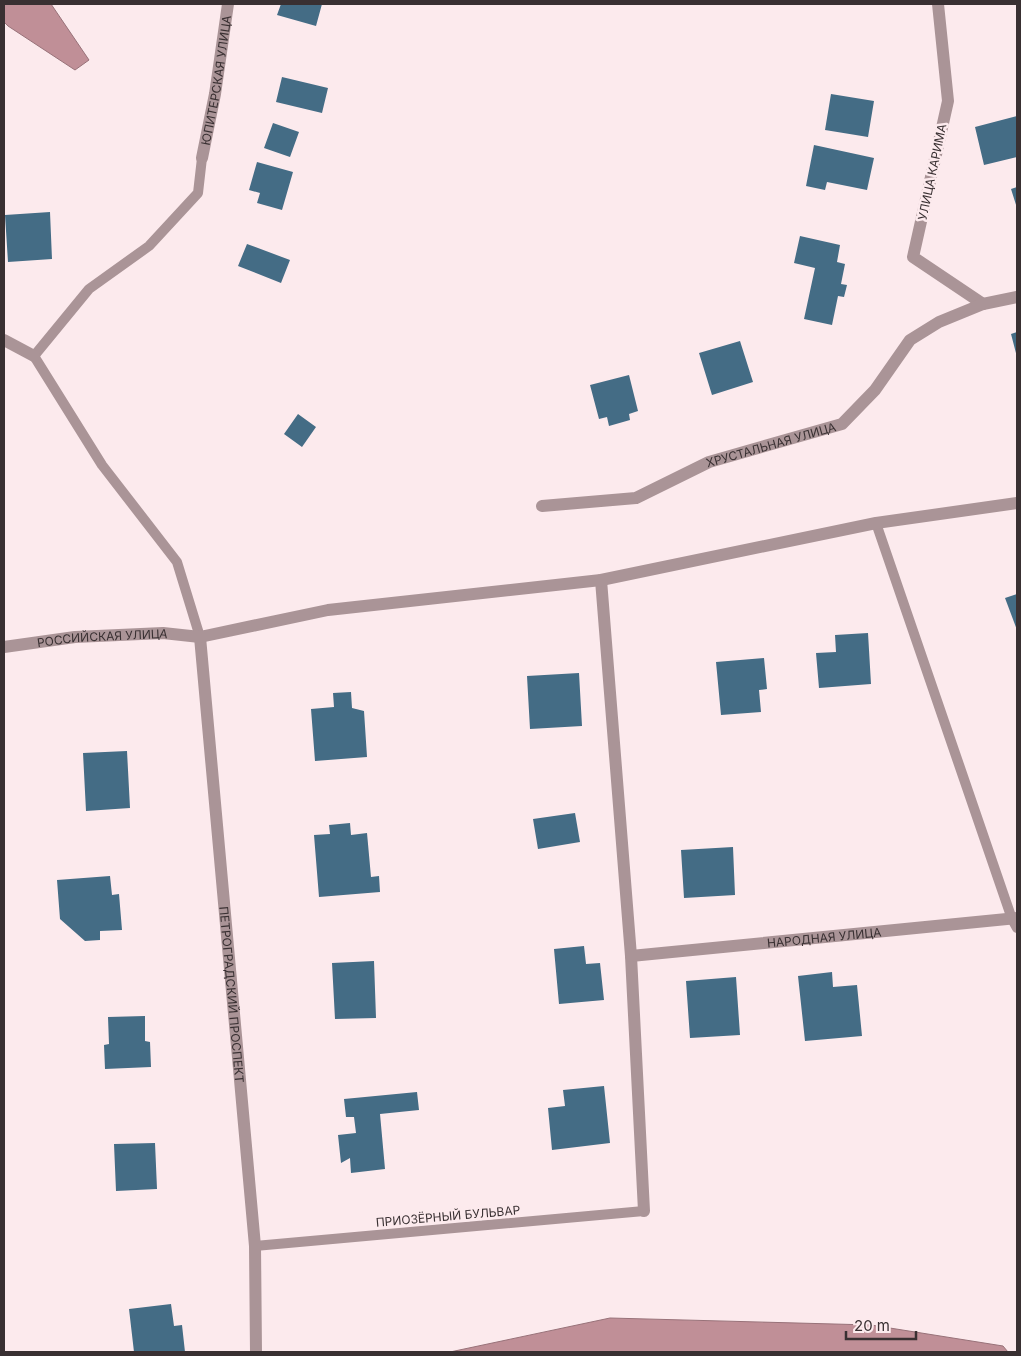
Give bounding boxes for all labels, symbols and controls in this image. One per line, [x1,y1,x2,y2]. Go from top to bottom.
street label: ЮПИТЕРСКАЯ УЛИЦА [197,14,234,147]
street label: УЛИЦА КАРИМА [914,122,950,222]
street label: ХРУСТАЛЬНАЯ УЛИЦА [704,419,837,470]
street label: РОССИЙСКАЯ УЛИЦА [36,625,169,650]
street label: ПЕТРОГРАДСКИЙ ПРОСПЕКТ [217,906,248,1084]
street label: НАРОДНАЯ УЛИЦА [766,924,882,950]
street label: ПРИОЗЁРНЫЙ БУЛЬВАР [375,1202,521,1230]
scale bar [846,1308,916,1340]
text: 20 m [854,1316,890,1335]

